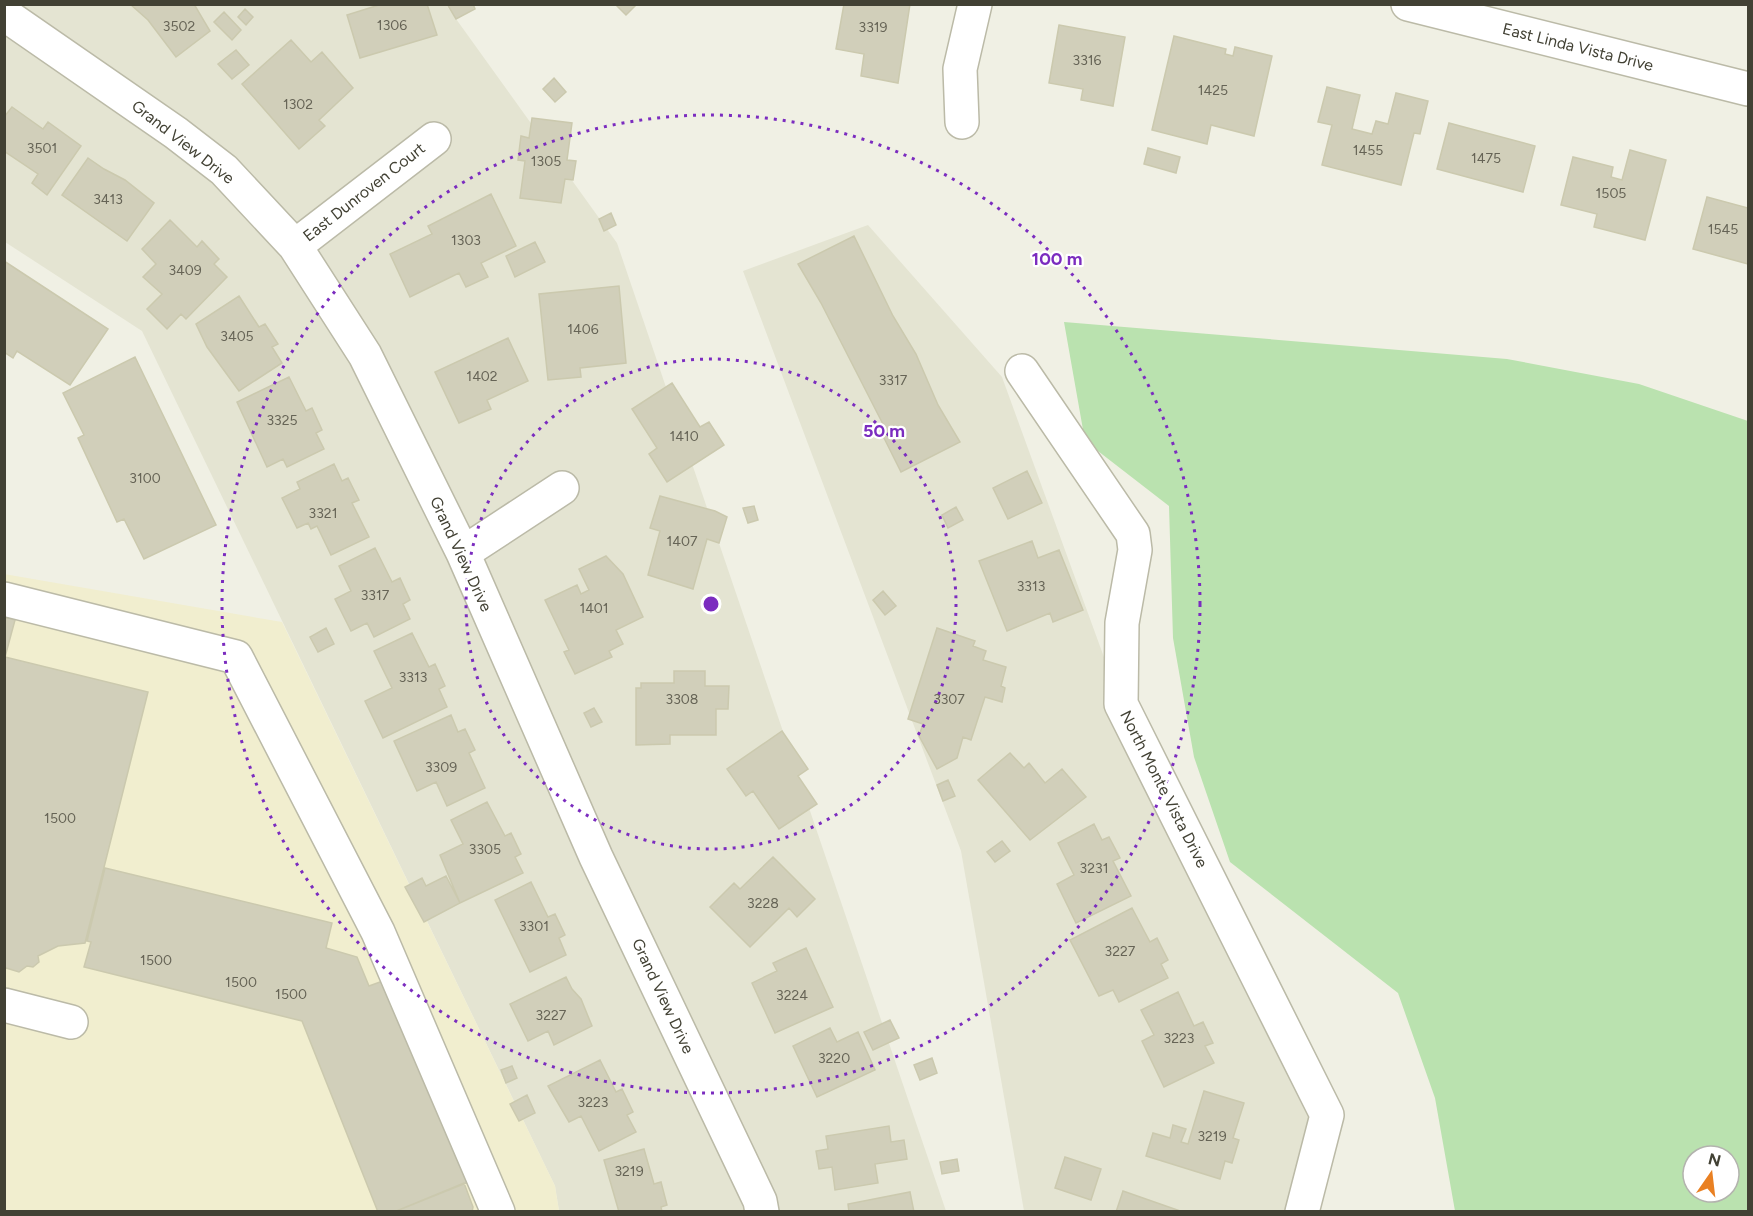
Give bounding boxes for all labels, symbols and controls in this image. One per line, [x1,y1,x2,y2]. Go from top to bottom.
house number: 1306 [377,17,407,34]
house number: 3502 [163,18,195,35]
house number: 3319 [859,19,888,36]
street label: East Linda Vista Drive [1501,19,1656,75]
house number: 3316 [1073,52,1102,69]
house number: 1425 [1198,82,1228,99]
street label: Grand View Drive [128,96,238,188]
house number: 1302 [283,96,313,113]
street label: East Dunroven Court [299,139,429,245]
house number: 3501 [27,140,57,157]
house number: 1455 [1353,142,1383,159]
house number: 1475 [1471,150,1501,167]
house number: 1305 [531,153,561,170]
house number: 1505 [1596,185,1626,202]
house number: 3413 [93,191,123,208]
house number: 1545 [1708,221,1738,238]
house number: 1303 [451,232,481,249]
text: 100 m [1032,248,1082,270]
house number: 3409 [168,262,202,279]
house number: 1406 [567,321,599,338]
house number: 3405 [220,328,254,345]
house number: 1402 [466,368,498,385]
house number: 3317 [879,372,908,389]
house number: 3325 [266,412,298,429]
text: 50 m [863,420,905,442]
house number: 1410 [669,428,699,445]
house number: 3100 [129,470,161,487]
street label: Grand View Drive [426,493,496,615]
house number: 3321 [309,505,337,522]
house number: 1407 [667,533,698,550]
house number: 3313 [1017,578,1045,595]
house number: 3317 [361,587,390,604]
centre of rings [701,594,721,614]
house number: 1401 [579,600,609,617]
house number: 3313 [399,669,427,686]
house number: 3308 [666,691,698,708]
house number: 3307 [933,691,965,708]
street label: North Monte Vista Drive [1116,707,1212,871]
house number: 3309 [425,759,457,776]
house number: 1500 [44,810,76,827]
house number: 3305 [469,841,501,858]
house number: 3231 [1080,860,1108,877]
house number: 3228 [747,895,779,912]
house number: 3301 [519,918,549,935]
street label: Grand View Drive [628,935,698,1057]
house number: 3227 [1105,943,1136,960]
house number: 1500 [140,952,172,969]
house number: 1500 [225,974,257,991]
house number: 1500 [275,986,307,1003]
house number: 3224 [776,987,808,1004]
house number: 3227 [536,1007,567,1024]
house number: 3223 [1164,1030,1194,1047]
house number: 3220 [818,1050,850,1067]
house number: 3223 [578,1094,608,1111]
house number: 3219 [1197,1128,1227,1145]
north arrow [1681,1144,1741,1204]
text: N [1706,1149,1723,1171]
house number: 3219 [614,1163,644,1180]

